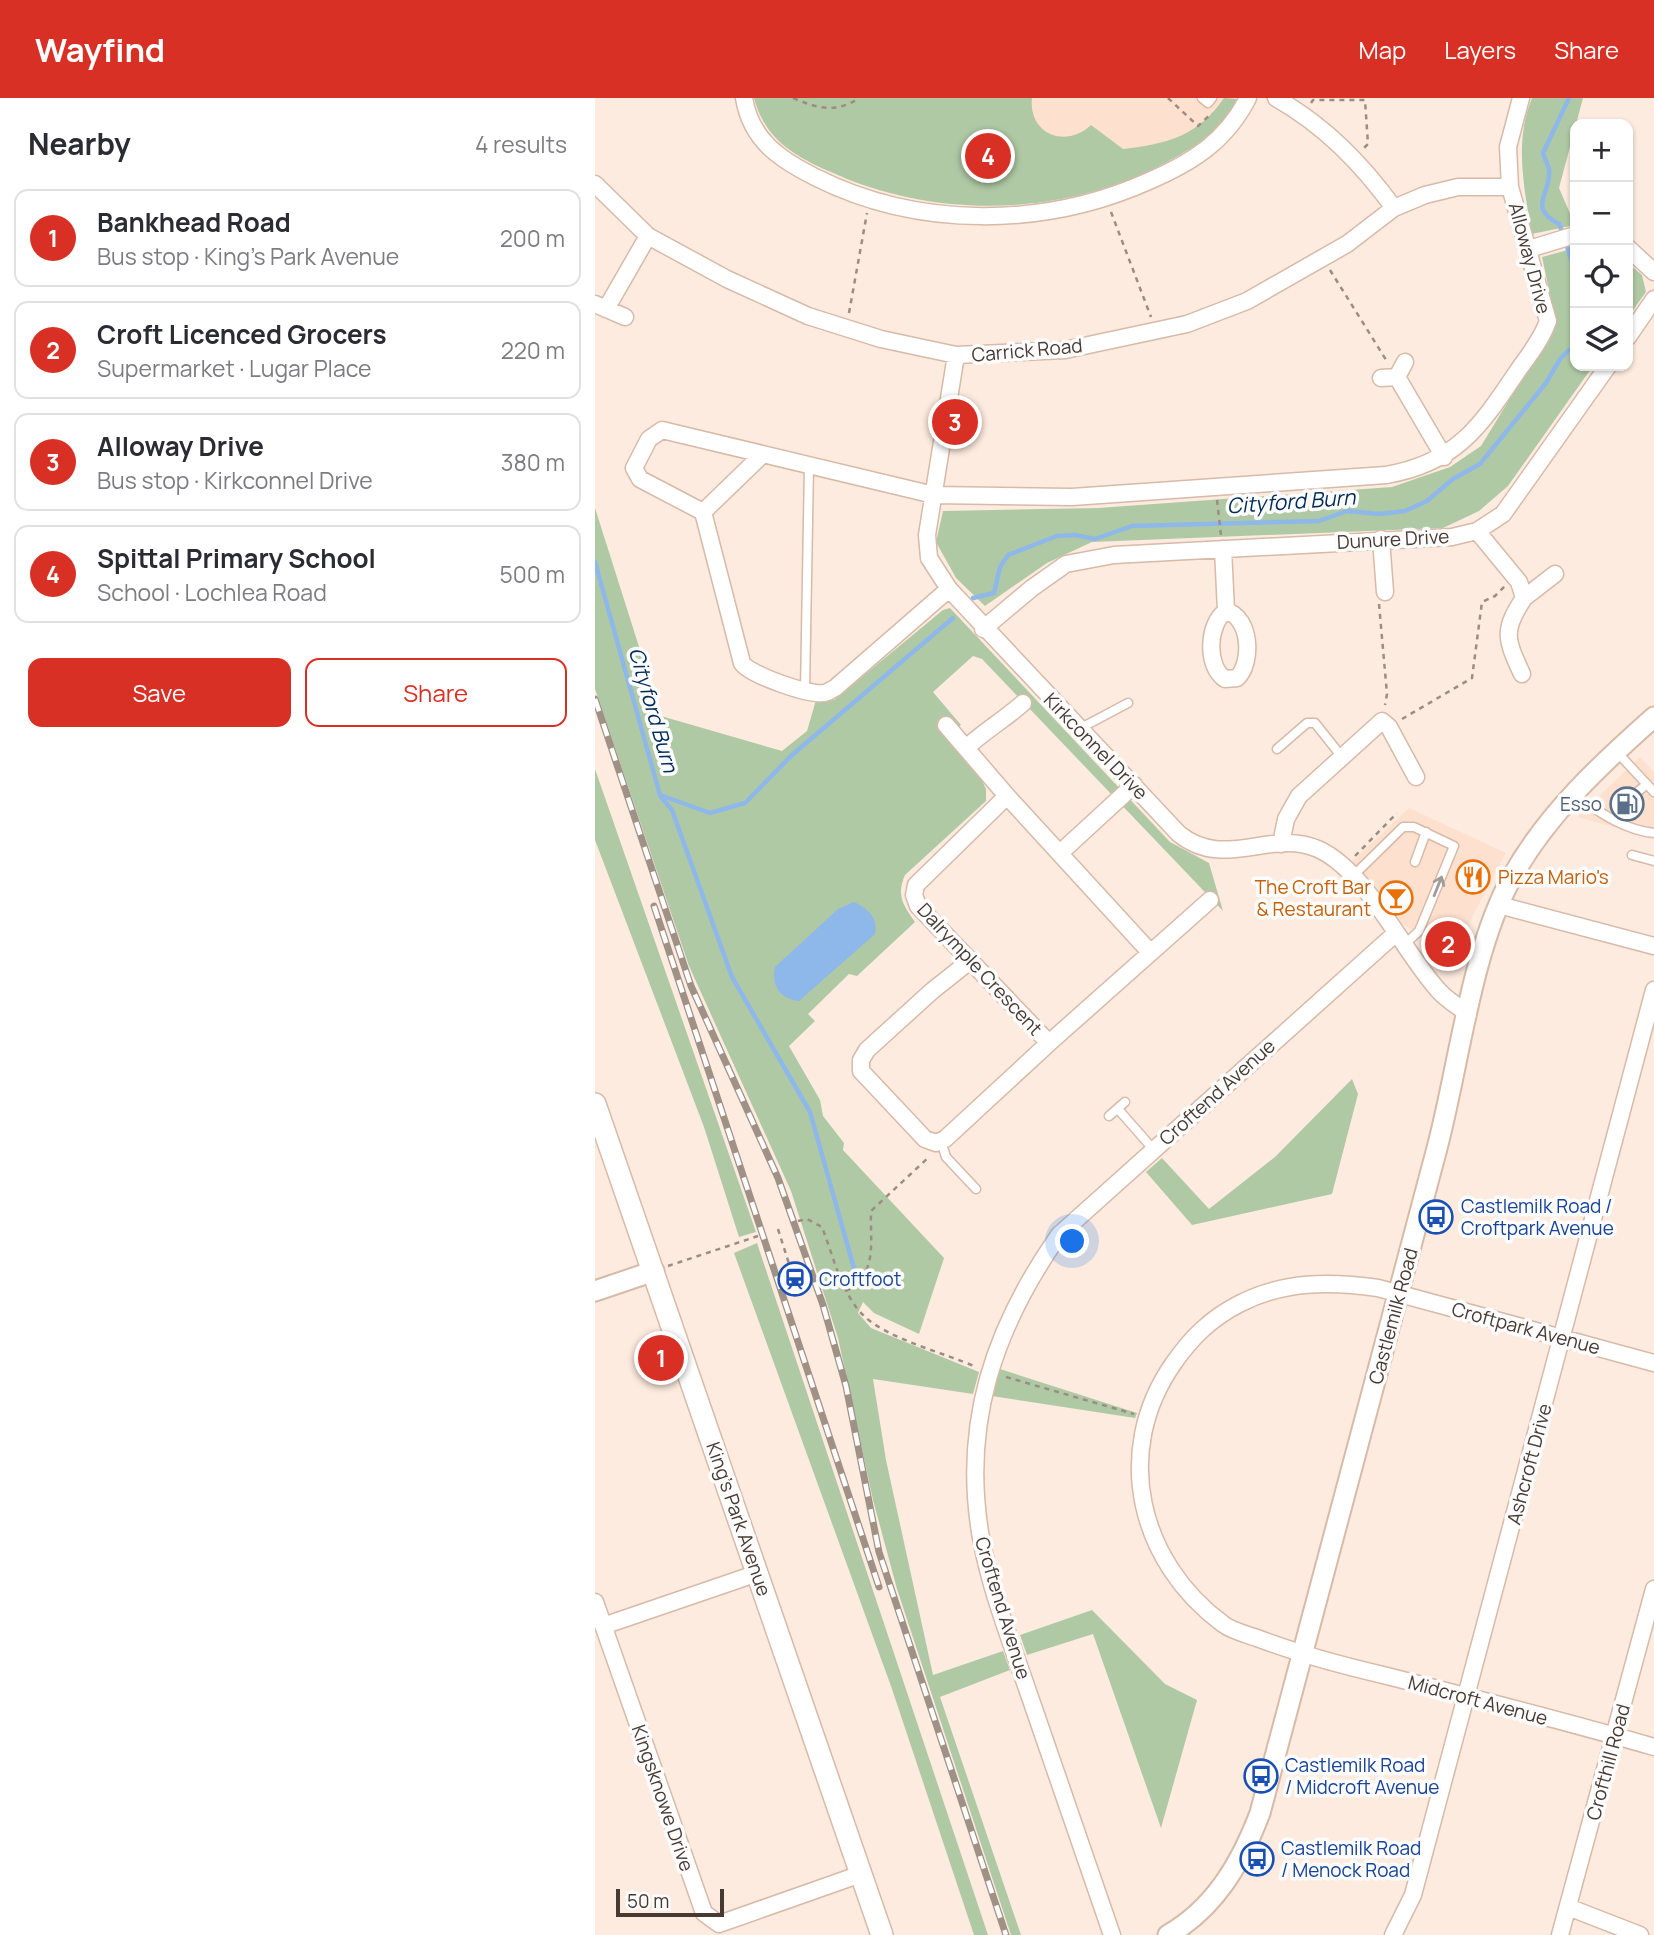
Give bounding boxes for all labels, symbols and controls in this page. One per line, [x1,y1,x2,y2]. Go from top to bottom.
text: Wayfind [35,27,165,72]
text: Map [1359,33,1406,66]
text: Layers [1444,33,1516,66]
text: Share [1554,33,1619,66]
map controls [1570,119,1633,371]
button: + [1570,119,1633,182]
text: Nearby [28,123,131,164]
text: 4 results [475,128,567,160]
pin: 4 [965,130,1011,182]
button: − [1570,182,1633,245]
street label: Alloway Drive [1503,200,1557,316]
text: Bankhead Road [97,204,291,240]
text: 1 [48,222,58,254]
text: 200 m [500,222,565,254]
text: Bus stop · King's Park Avenue [97,240,399,272]
button: locate [1570,245,1633,308]
button: layers [1570,308,1633,371]
text: Croft Licenced Grocers [97,316,387,352]
street label: Carrick Road [971,332,1083,368]
text: 2 [46,334,60,366]
text: 220 m [501,334,565,366]
text: Supermarket · Lugar Place [97,352,372,384]
pin: 3 [932,396,978,448]
text: Alloway Drive [97,428,264,464]
text: 3 [46,446,60,478]
text: 380 m [501,446,565,478]
text: Bus stop · Kirkconnel Drive [97,464,373,496]
water label: Cityford Burn [1226,482,1358,519]
street label: Dunure Drive [1336,523,1450,555]
text: Spittal Primary School [97,540,376,576]
text: 4 [46,558,60,590]
text: 500 m [500,558,565,590]
text: School · Lochlea Road [97,576,327,608]
water label: Cityford Burn [623,644,686,777]
button: Save [28,658,291,727]
button: Share [305,658,567,727]
street label: Kirkconnel Drive [1038,687,1154,805]
fuel station icon: Esso [1608,785,1646,823]
place label: Esso [1560,791,1602,817]
restaurant icon: Pizza Mario's [1454,858,1492,896]
place label: Pizza Mario's [1498,864,1609,890]
place label: The Croft Bar & Restaurant [1255,874,1371,922]
one-way arrow [1432,876,1445,897]
bar icon: The Croft Bar & Restaurant [1377,879,1415,917]
street label: Dalrymple Crescent [912,897,1048,1041]
pin: 2 [1425,918,1471,970]
street label: Croftend Avenue [1153,1033,1281,1151]
place label: Castlemilk Road / Croftpark Avenue [1461,1193,1614,1241]
bus stop icon: Castlemilk Road / Croftpark Avenue [1417,1198,1455,1236]
your location [1055,1224,1089,1258]
street label: Castlemilk Road [1362,1245,1424,1387]
station icon: Croftfoot [776,1260,814,1298]
place label: Croftfoot [819,1266,901,1292]
street label: Croftpark Avenue [1449,1296,1603,1360]
pin: 1 [638,1332,684,1384]
street label: Ashcroft Drive [1500,1401,1558,1527]
street label: King's Park Avenue [700,1438,778,1600]
street label: Croftend Avenue [969,1534,1037,1682]
street label: Midcroft Avenue [1405,1669,1551,1731]
street label: Crofthill Road [1580,1701,1636,1823]
street label: Kingsknowe Drive [626,1721,700,1875]
place label: Castlemilk Road / Midcroft Avenue [1285,1752,1439,1800]
bus stop icon: Castlemilk Road / Midcroft Avenue [1242,1757,1280,1795]
place label: Castlemilk Road / Menock Road [1281,1835,1421,1883]
bus stop icon: Castlemilk Road / Menock Road [1238,1840,1276,1878]
scale bar [616,1886,725,1918]
text: 50 m [627,1888,669,1914]

